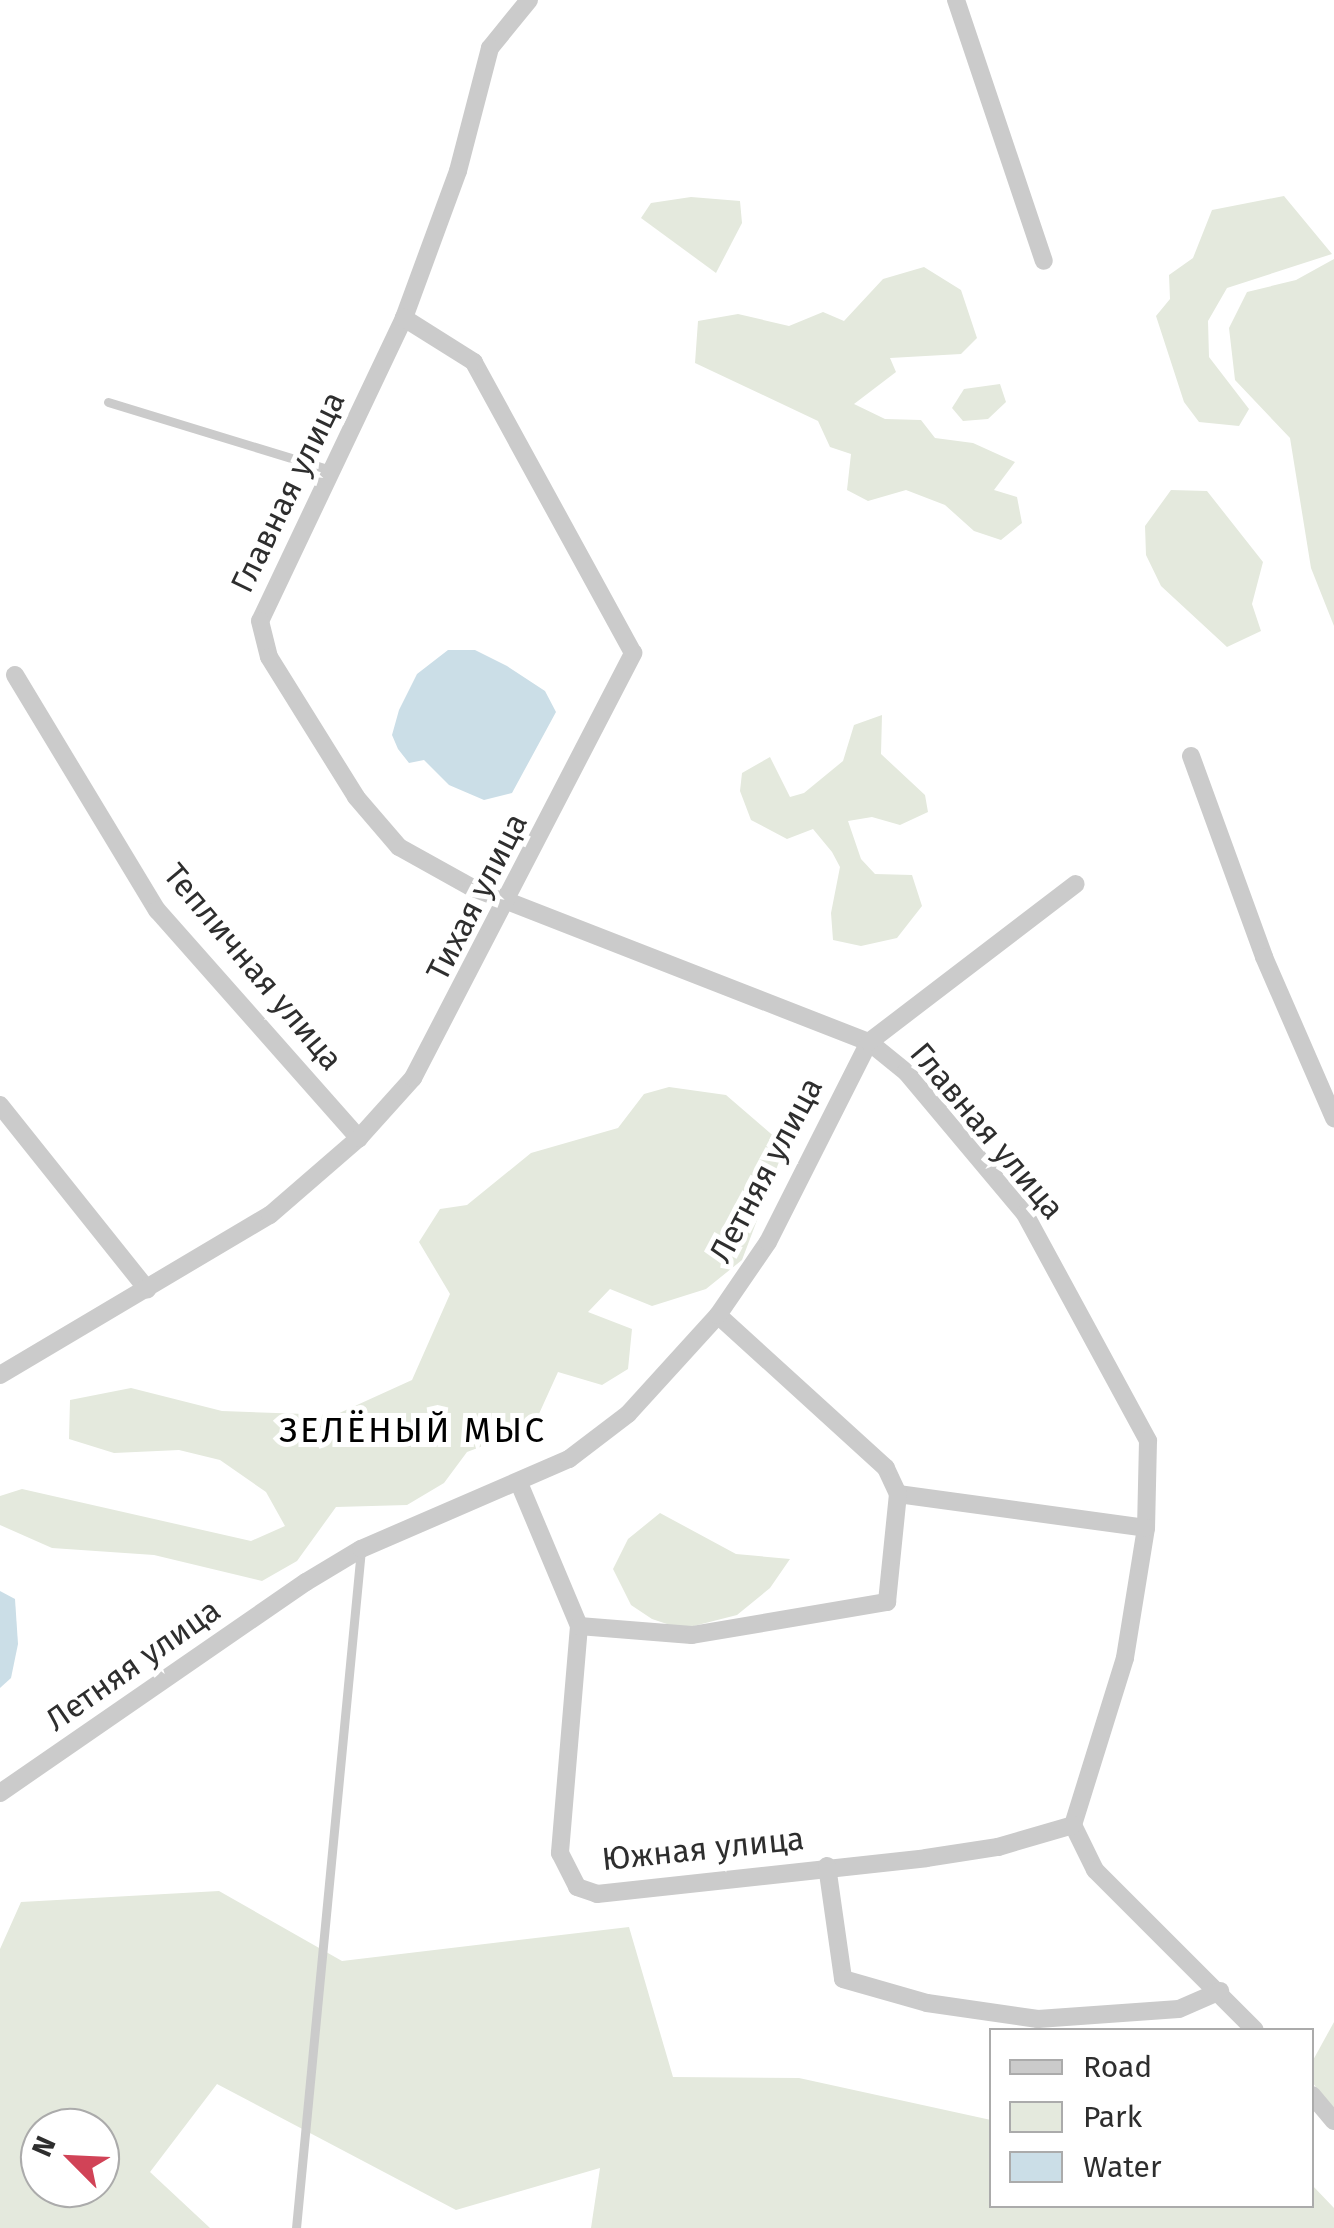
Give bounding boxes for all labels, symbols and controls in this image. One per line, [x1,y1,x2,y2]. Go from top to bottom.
street label: Главная улица [223,385,353,599]
street label: Тихая улица [418,807,536,987]
street label: Тепличная улица [155,856,351,1078]
street label: Главная улица [902,1035,1072,1227]
street label: Летняя улица [701,1071,831,1269]
district label: ЗЕЛЁНЫЙ МЫС [279,1409,547,1451]
street label: Летняя улица [38,1591,228,1739]
street label: Южная улица [600,1819,806,1879]
legend [989,2028,1314,2208]
text: Road [1083,2049,1152,2085]
text: Park [1083,2099,1142,2135]
north arrow [20,2108,120,2208]
text: N [25,2131,63,2162]
text: Water [1083,2149,1162,2185]

